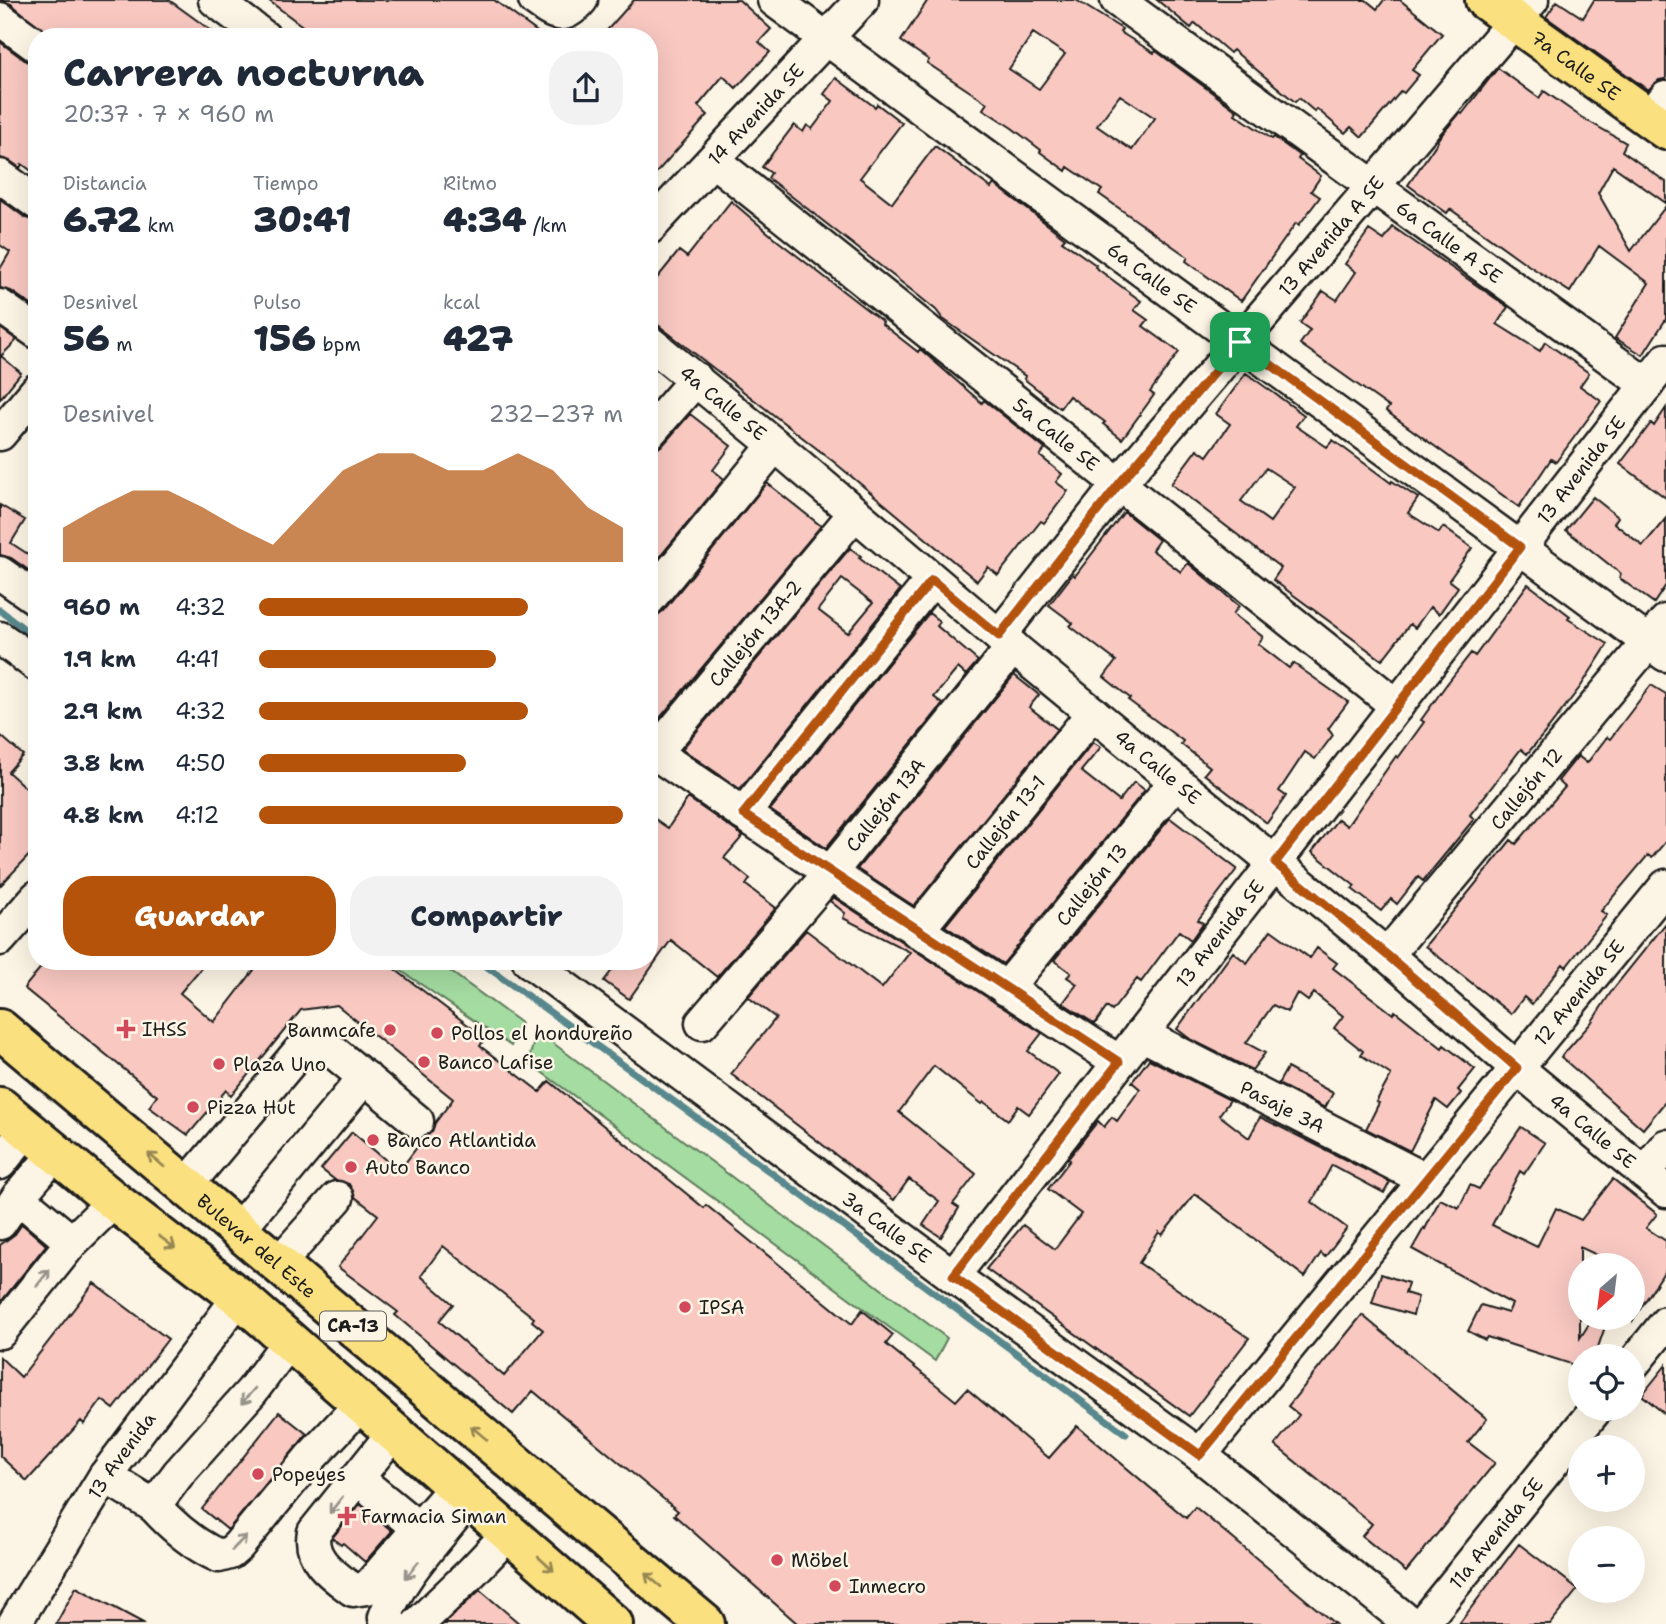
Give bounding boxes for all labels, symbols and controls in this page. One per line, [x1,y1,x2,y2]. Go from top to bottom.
street label: 7a Calle SE [1526,25,1626,106]
text: Carrera nocturna [63,47,424,98]
button: share [549,51,623,125]
street label: 14 Avenida SE [702,58,809,170]
text: 20:37 · 7 × 960 m [63,99,274,129]
street label: 13 Avenida A SE [1272,170,1389,301]
text: Distancia [63,171,147,196]
text: Tiempo [253,171,319,196]
text: Ritmo [443,171,497,196]
street label: 6a Calle A SE [1391,195,1508,289]
text: 6.72 [63,196,141,243]
text: 30:41 [253,196,352,243]
text: 4:34 [443,196,527,243]
text: km [141,213,175,238]
text: /km [527,213,567,238]
street label: 6a Calle SE [1102,236,1202,319]
text: Desnivel [63,290,138,315]
text: Pulso [253,290,301,315]
text: kcal [443,290,480,315]
pin [1210,312,1270,372]
text: 56 [63,315,110,362]
text: 156 [253,315,316,362]
text: 427 [443,315,513,362]
icon: arrive [1221,323,1259,361]
text: m [110,332,133,357]
text: bpm [316,332,361,357]
street label: 4a Calle SE [675,360,772,446]
street label: 5a Calle SE [1008,392,1105,476]
text: Desnivel [63,399,154,429]
text: 232–237 m [489,399,623,429]
street label: 13 Avenida SE [1531,410,1631,529]
street label: Callejón 13A-2 [703,574,807,692]
text: 960 m [63,592,140,622]
text: 4:32 [175,592,226,622]
text: 1.9 km [63,644,136,674]
text: 4:41 [175,644,220,674]
text: 2.9 km [63,696,142,726]
text: 4:32 [175,696,226,726]
street label: 4a Calle SE [1109,724,1207,810]
street label: Callejón 12 [1485,742,1568,835]
text: 3.8 km [63,748,144,778]
text: 4:50 [175,748,226,778]
street label: Callejón 13A [840,753,931,857]
street label: Callejón 13-1 [959,770,1050,874]
text: 4.8 km [63,800,144,830]
text: 4:12 [175,800,219,830]
street label: Callejón 13 [1050,838,1133,931]
street label: 13 Avenida SE [1170,874,1269,993]
button: Guardar [63,876,336,956]
button: Compartir [350,876,623,956]
street label: 12 Avenida SE [1528,934,1630,1051]
place label: IHSS [142,1017,187,1042]
place label: Banmcafe [287,1018,376,1043]
marker: IHSS [116,1019,136,1039]
place label: Pollos el hondureño [451,1021,633,1046]
marker: Banmcafe [382,1022,398,1038]
marker: Pollos el hondureño [429,1025,445,1041]
place label: Banco Lafise [438,1050,554,1075]
place label: Plaza Uno [233,1052,326,1077]
marker: Banco Lafise [416,1054,432,1070]
marker: Plaza Uno [211,1056,227,1072]
street label: Pasaje 3A [1236,1074,1329,1139]
street label: 4a Calle SE [1544,1087,1642,1174]
place label: Pizza Hut [207,1095,296,1120]
marker: Pizza Hut [185,1099,201,1115]
place label: Banco Atlantida [387,1128,536,1153]
marker: Banco Atlantida [365,1132,381,1148]
one-way arrow [147,1152,165,1168]
place label: Auto Banco [365,1155,470,1180]
marker: Auto Banco [343,1159,359,1175]
street label: 3a Calle SE [837,1186,937,1268]
street label: Bulevar del Este [192,1188,322,1303]
one-way arrow [157,1235,176,1250]
north arrow [1568,1253,1645,1330]
map controls [1568,1253,1645,1603]
one-way arrow [35,1270,50,1288]
place label: IPSA [699,1295,745,1320]
marker: IPSA [677,1299,693,1315]
road number: CA-13 [320,1311,386,1340]
button: locate [1568,1344,1645,1421]
one-way arrow [240,1386,256,1404]
street label: 13 Avenida [82,1407,161,1503]
one-way arrow [471,1425,489,1441]
button: + [1568,1435,1645,1512]
place label: Popeyes [272,1462,346,1487]
marker: Popeyes [250,1466,266,1482]
street label: 11a Avenida SE [1443,1472,1548,1594]
one-way arrow [328,1495,343,1513]
place label: Farmacia Siman [361,1504,506,1529]
marker: Farmacia Siman [339,1508,355,1524]
button: − [1568,1526,1645,1603]
one-way arrow [230,1535,247,1552]
place label: Möbel [791,1548,848,1573]
marker: Möbel [769,1552,785,1568]
one-way arrow [536,1556,554,1572]
one-way arrow [405,1560,420,1579]
one-way arrow [644,1572,662,1588]
place label: Inmecro [849,1574,926,1599]
marker: Inmecro [827,1578,843,1594]

